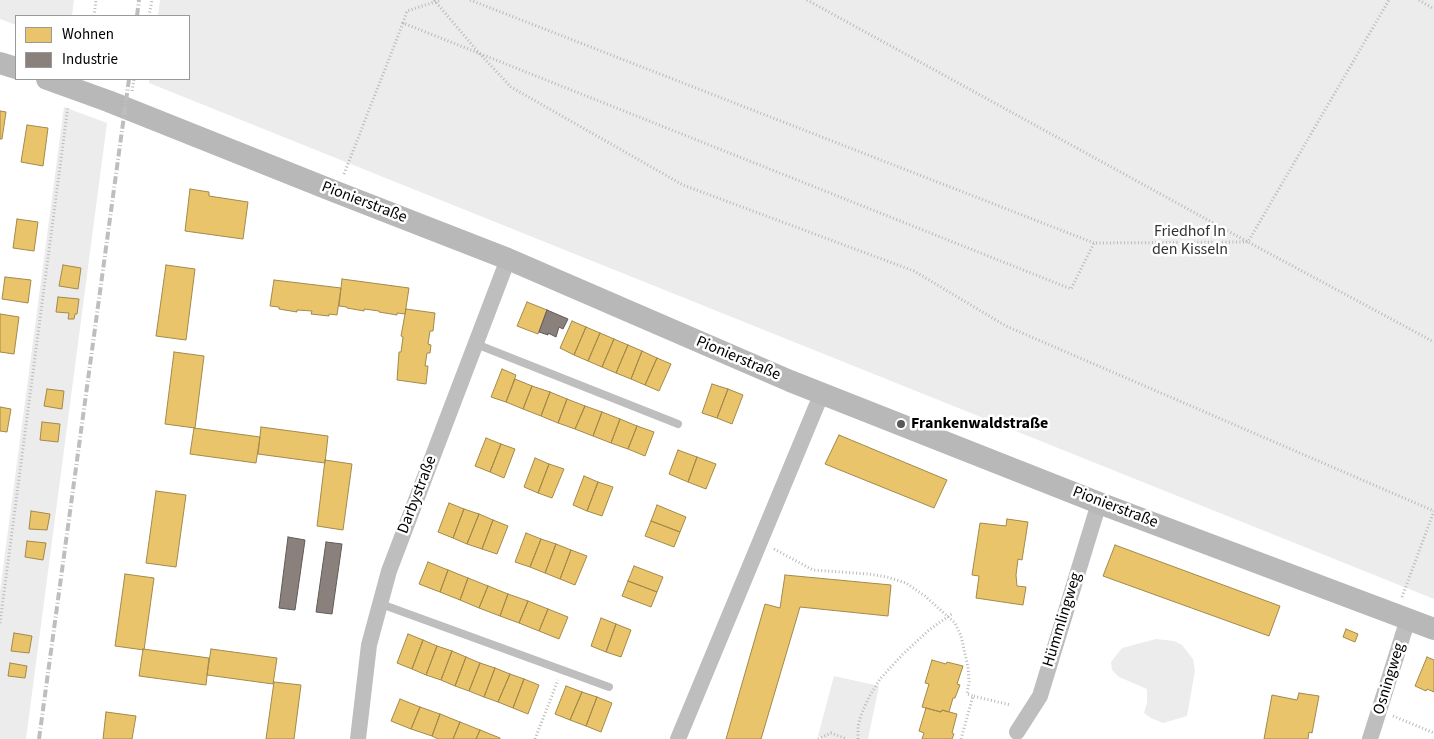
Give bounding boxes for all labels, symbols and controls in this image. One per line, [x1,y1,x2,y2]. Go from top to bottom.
legend [15,15,190,80]
text: Wohnen [62,24,114,45]
text: Industrie [62,49,118,70]
street label: Pionierstraße [319,178,409,228]
park label: Friedhof In den Kisseln [1152,222,1228,260]
street label: Pionierstraße [693,333,783,385]
place label: Frankenwaldstraße [911,414,1048,434]
marker: Frankenwaldstraße [895,418,907,430]
street label: Darbystraße [394,453,442,537]
street label: Pionierstraße [1070,483,1160,533]
street label: Hümmlingweg [1040,570,1086,670]
street label: Osningweg [1370,641,1410,717]

